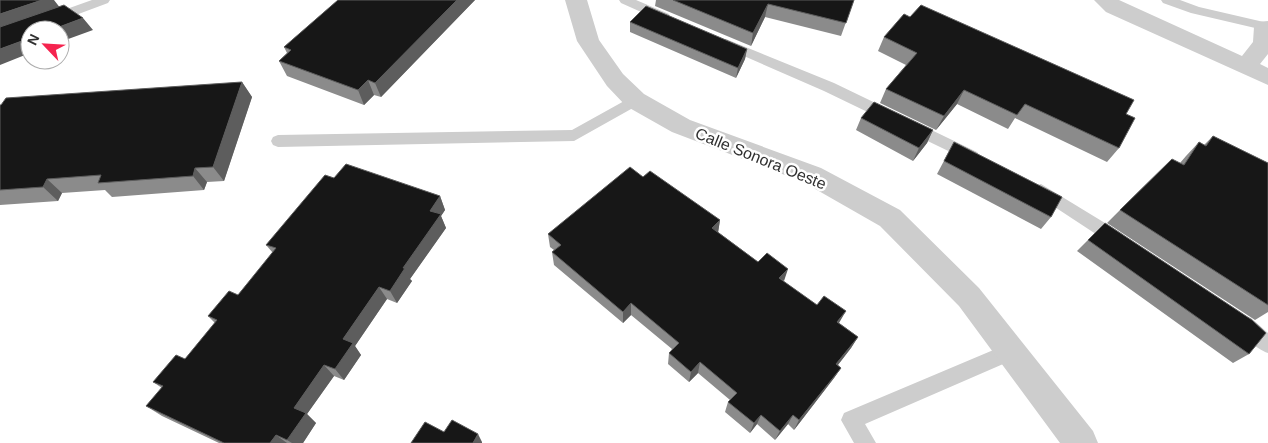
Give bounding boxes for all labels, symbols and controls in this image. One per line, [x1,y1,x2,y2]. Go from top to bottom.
north arrow [20,20,70,70]
text: N [24,32,43,47]
street label: Calle Sonora Oeste [693,124,829,193]

